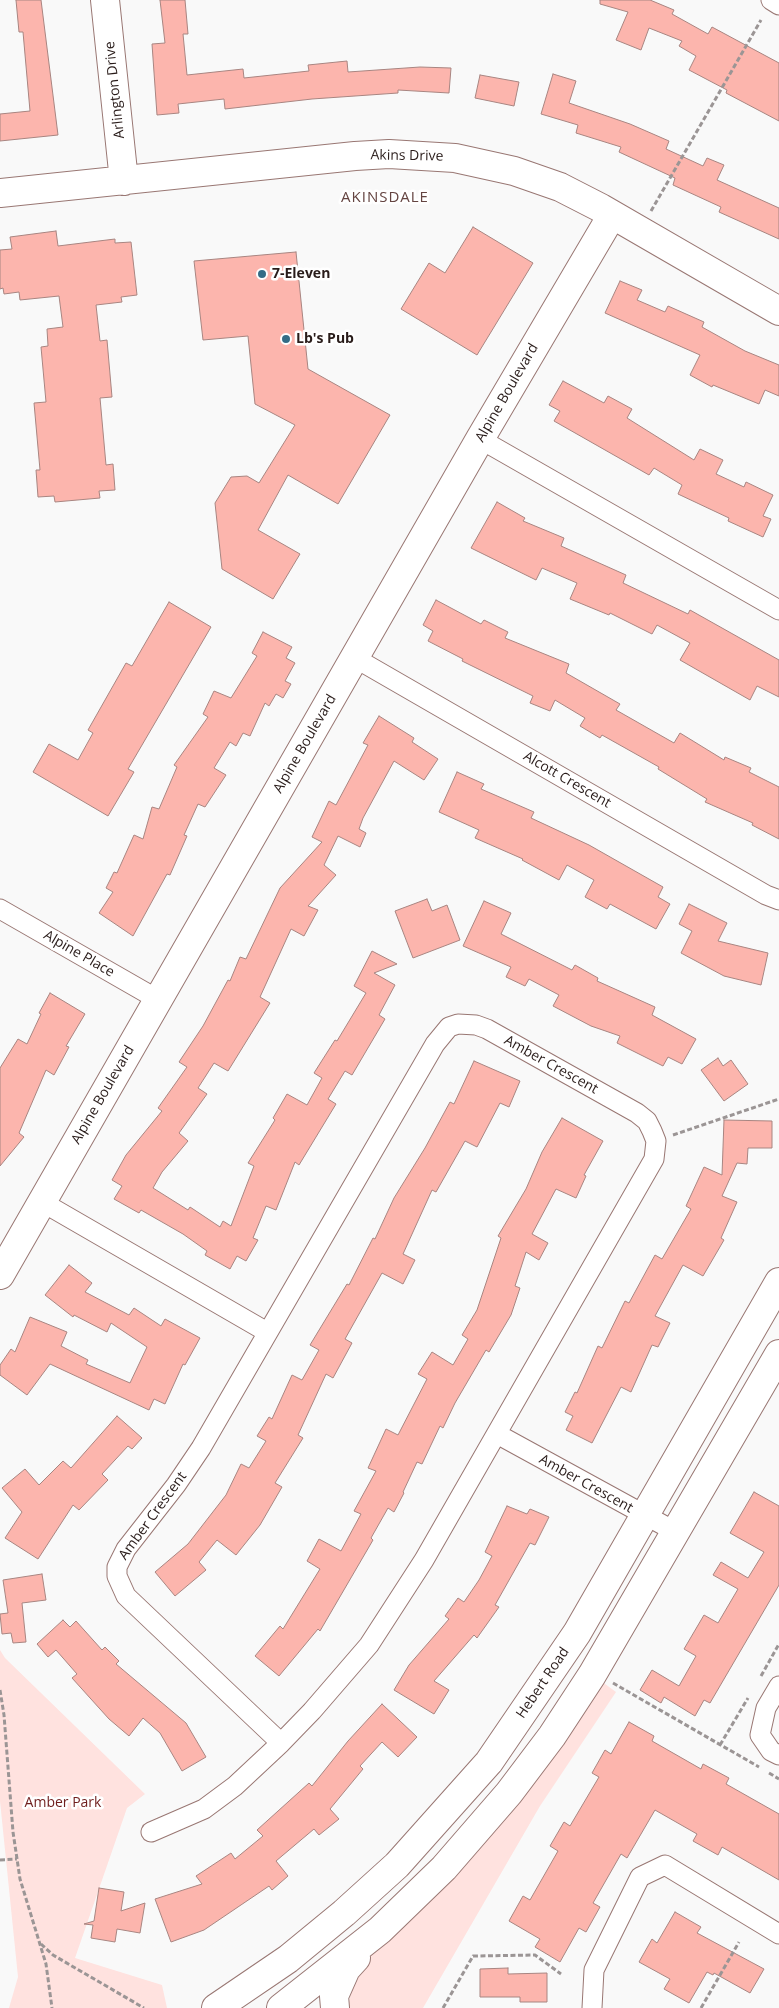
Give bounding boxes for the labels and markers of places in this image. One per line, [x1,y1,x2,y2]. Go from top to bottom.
place label: 7-Eleven [272,266,330,282]
marker: 7-Eleven [256,268,268,280]
place label: Lb's Pub [296,331,354,347]
marker: Lb's Pub [280,333,292,345]

